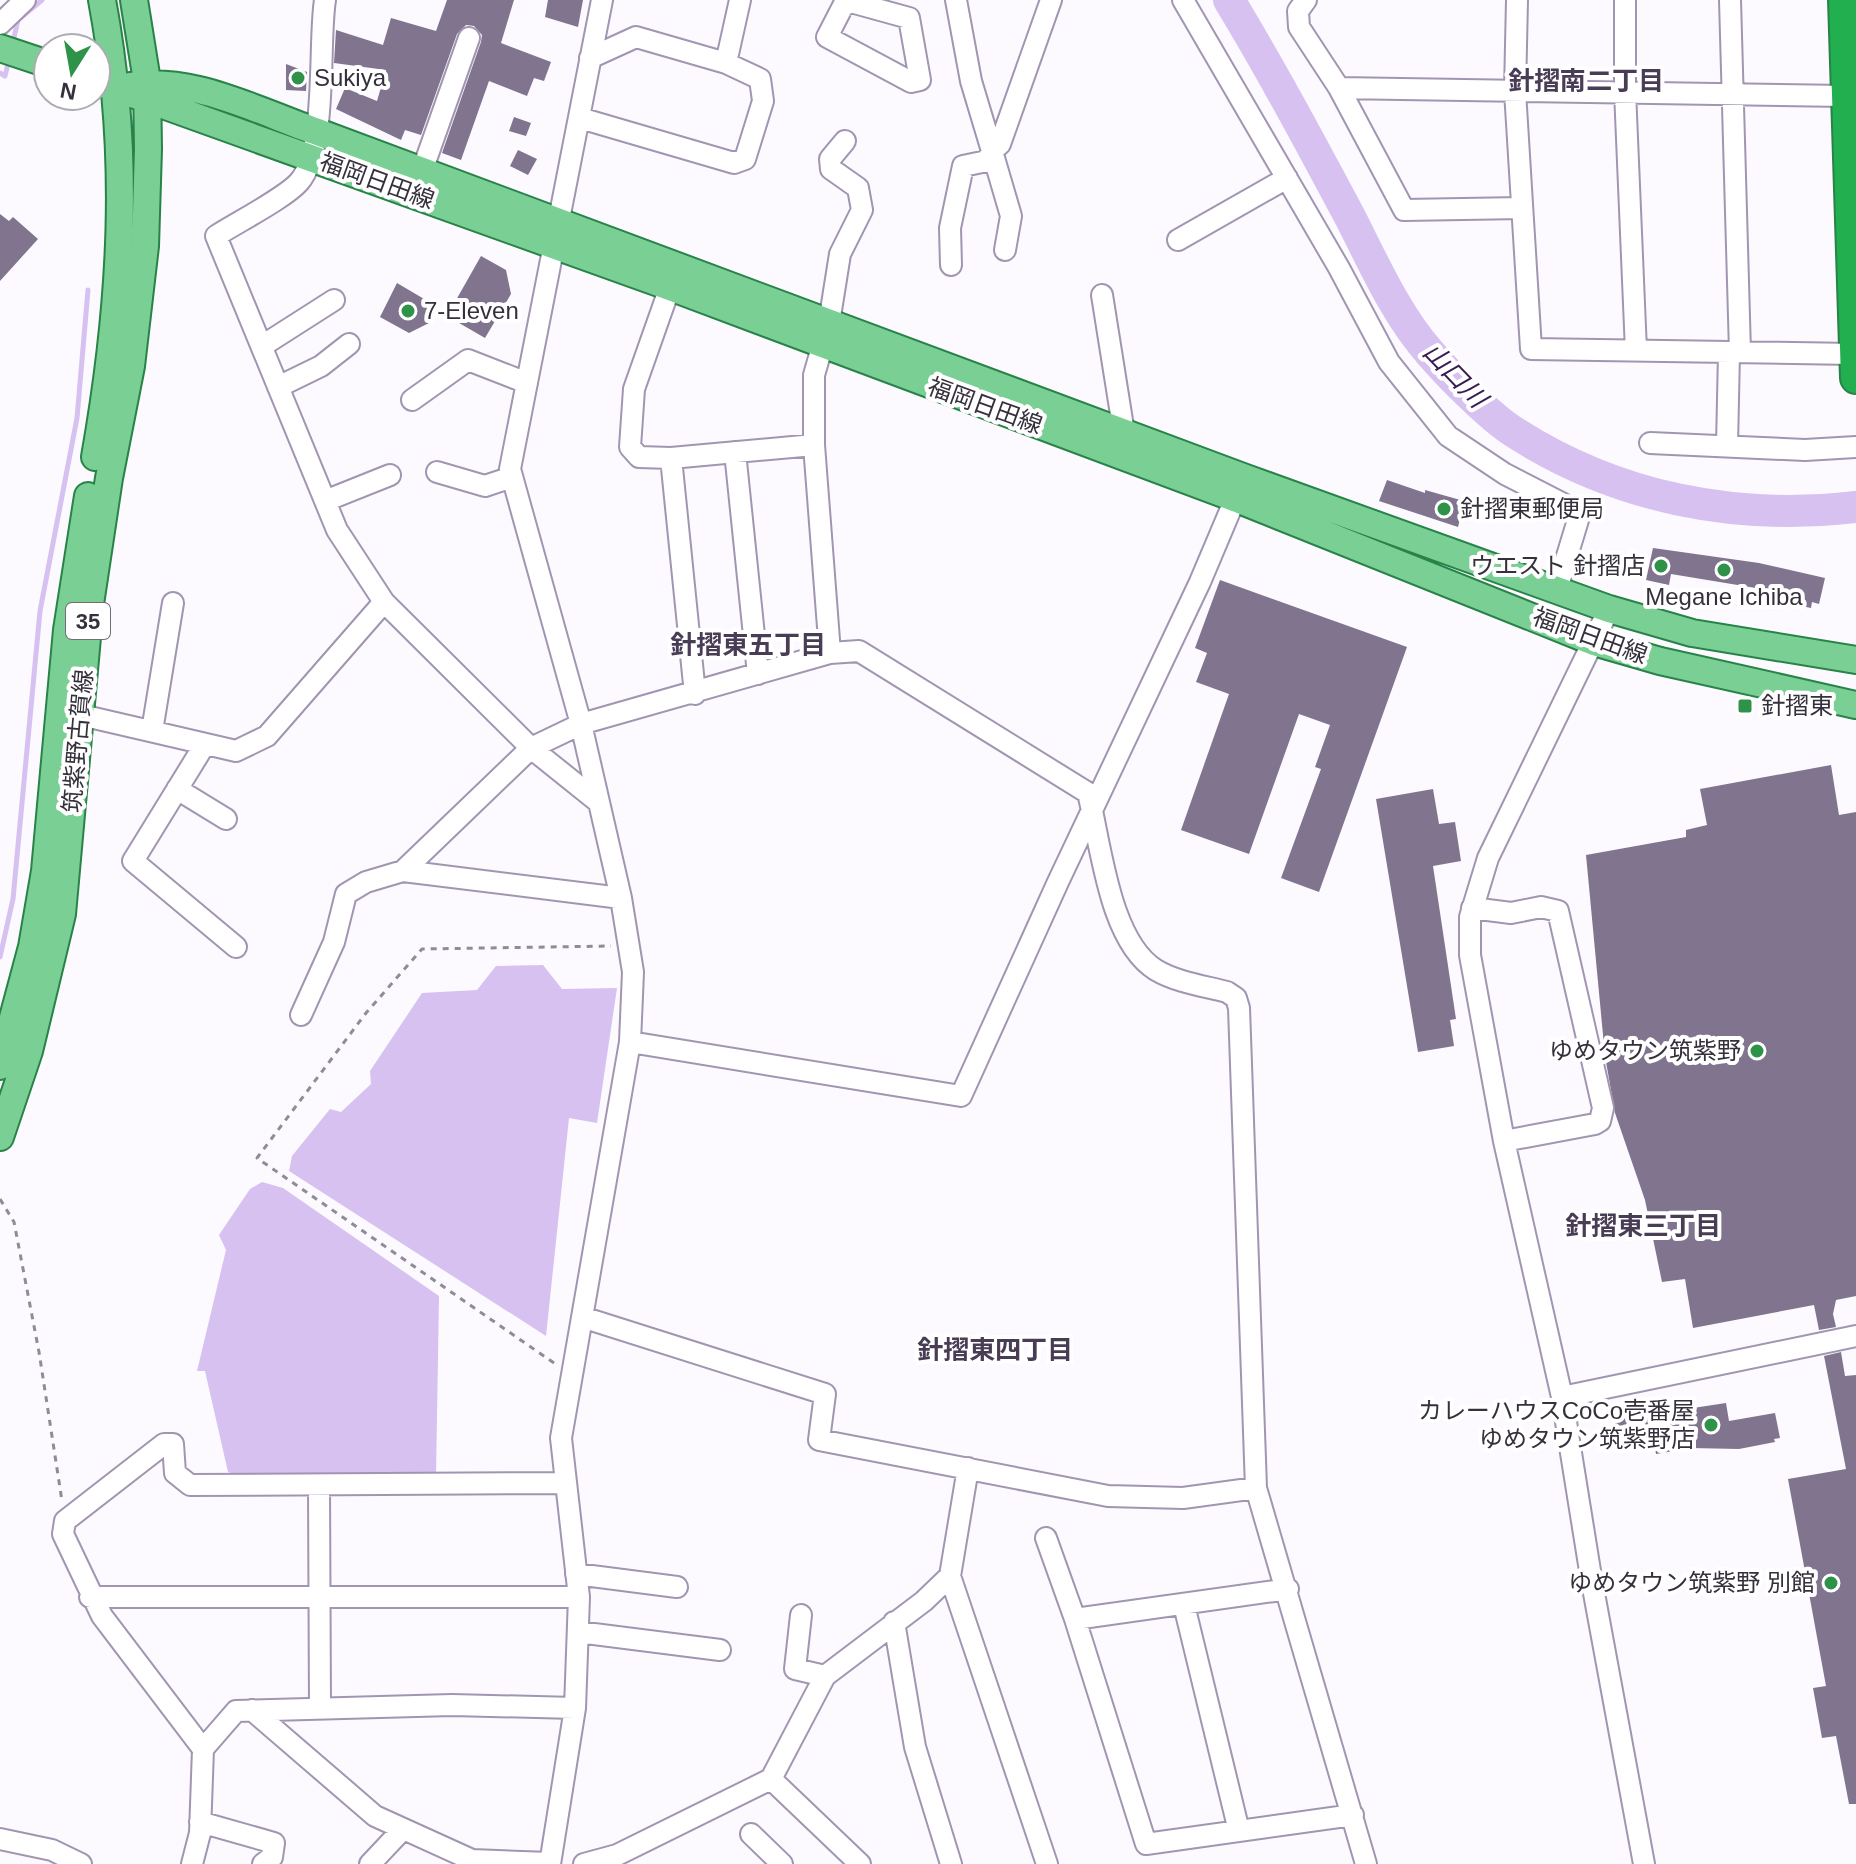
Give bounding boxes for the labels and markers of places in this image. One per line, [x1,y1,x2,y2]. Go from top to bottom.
place label: Sukiya [314,64,387,91]
marker: Sukiya [289,69,307,87]
place label: 7-Eleven [424,297,519,324]
marker: 7-Eleven [399,302,417,320]
place label: 針摺東郵便局 [1460,495,1604,522]
marker: 針摺東郵便局 [1435,500,1453,518]
place label: ウエスト 針摺店 [1470,552,1645,579]
marker: ウエスト 針摺店 [1652,557,1670,575]
marker: Megane Ichiba [1715,561,1733,579]
place label: Megane Ichiba [1645,583,1803,610]
place label: 針摺東 [1761,692,1833,719]
marker: 針摺東 [1736,697,1754,715]
place label: ゆめタウン筑紫野 [1549,1037,1741,1064]
marker: ゆめタウン筑紫野 [1748,1042,1766,1060]
place label: カレーハウスCoCo壱番屋 ゆめタウン筑紫野店 [1418,1397,1695,1452]
marker: カレーハウスCoCo壱番屋 ゆめタウン筑紫野店 [1702,1416,1720,1434]
place label: ゆめタウン筑紫野 別館 [1568,1569,1815,1596]
marker: ゆめタウン筑紫野 別館 [1822,1574,1840,1592]

